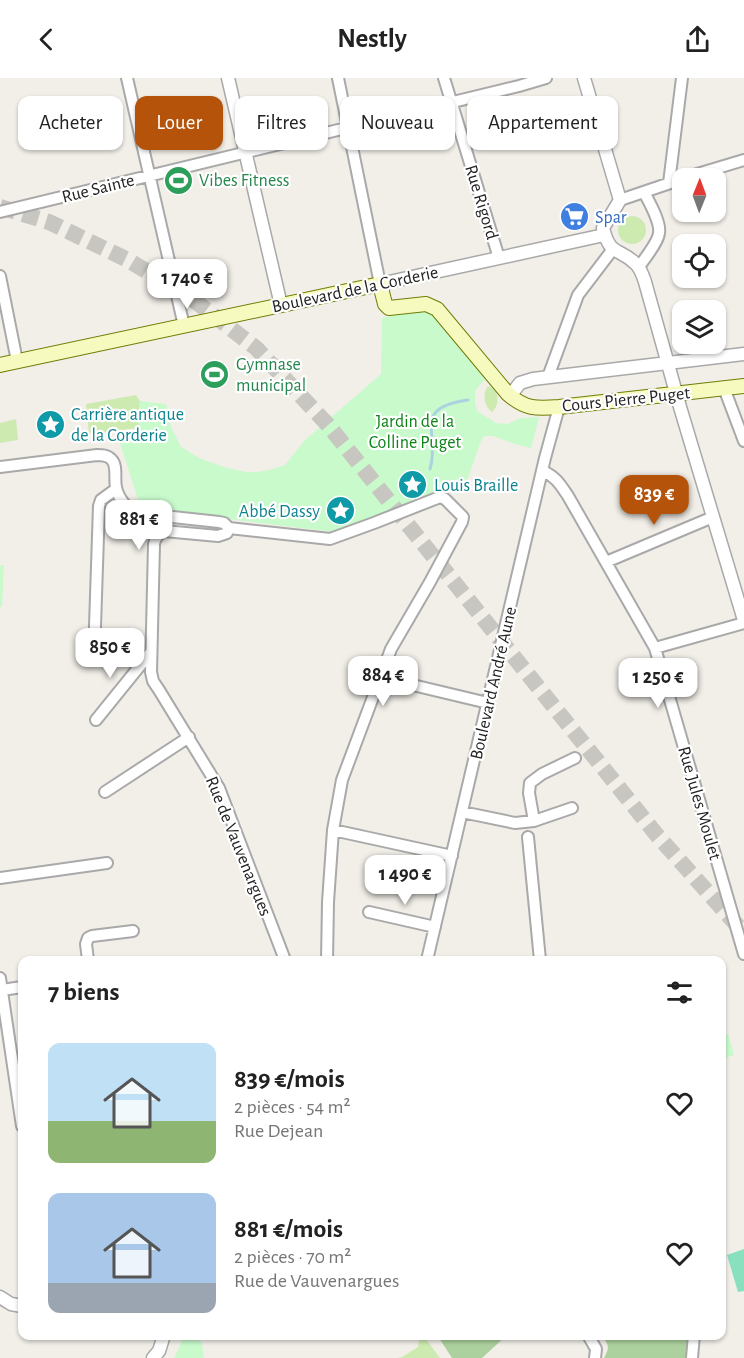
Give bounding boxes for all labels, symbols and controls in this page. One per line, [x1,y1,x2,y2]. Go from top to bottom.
icon: back [30,23,63,56]
icon: share [681,23,714,56]
text: Nestly [337,25,407,52]
chip: Acheter [18,96,123,150]
chip: Louer [135,96,223,150]
chip: Filtres [235,96,328,150]
chip: Nouveau [340,96,455,150]
chip: Appartement [467,96,618,150]
street label: Rue Rigord [461,163,501,242]
sports icon: Vibes Fitness [162,164,194,196]
north arrow [672,168,726,222]
map controls [672,168,726,354]
street label: Rue Sainte [60,171,136,207]
place label: Vibes Fitness [199,172,290,190]
supermarket icon: Spar [558,201,590,233]
place label: Spar [595,209,627,227]
button: locate [672,234,726,288]
pin: 1 740 € [132,259,242,310]
street label: Boulevard de la Corderie [270,264,440,316]
text: 1 740 € [161,268,213,288]
button: layers [672,300,726,354]
place label: Gymnase municipal [236,356,306,395]
sports icon: Gymnase municipal [199,358,231,390]
street label: Cours Pierre Puget [561,384,691,416]
place label: Carrière antique de la Corderie [71,406,184,445]
place icon: Carrière antique de la Corderie [34,408,66,440]
park label: Jardin de la Colline Puget [369,413,462,452]
place icon: Louis Braille [397,469,429,501]
pin: 839 € [612,475,696,526]
place label: Louis Braille [434,477,518,495]
text: 839 € [634,484,674,504]
place icon: Abbé Dassy [325,495,357,527]
pin: 881 € [97,500,181,551]
place label: Abbé Dassy [239,503,320,521]
text: 881 € [119,509,159,529]
street label: Boulevard André Aune [468,605,520,761]
pin: 850 € [68,628,152,679]
text: 850 € [89,637,131,657]
pin: 884 € [341,656,425,707]
pin: 1 250 € [603,658,713,709]
text: 884 € [362,665,404,685]
text: 1 250 € [632,667,684,687]
street label: Rue Jules Moulet [674,744,724,862]
street label: Rue de Vauvenargues [202,774,274,919]
pin: 1 490 € [350,855,460,906]
text: 1 490 € [379,864,431,884]
icon: filters [663,976,696,1009]
text: 7 biens [48,979,120,1005]
text: 839 €/mois [234,1066,345,1092]
icon: home [96,1067,168,1139]
icon: heart [663,1087,696,1120]
text: 2 pièces · 54 m² [234,1097,350,1117]
text: Rue Dejean [234,1121,323,1141]
text: 881 €/mois [234,1216,343,1242]
icon: home [96,1217,168,1289]
icon: heart [663,1237,696,1270]
text: 2 pièces · 70 m² [234,1247,351,1267]
text: Rue de Vauvenargues [234,1271,399,1291]

